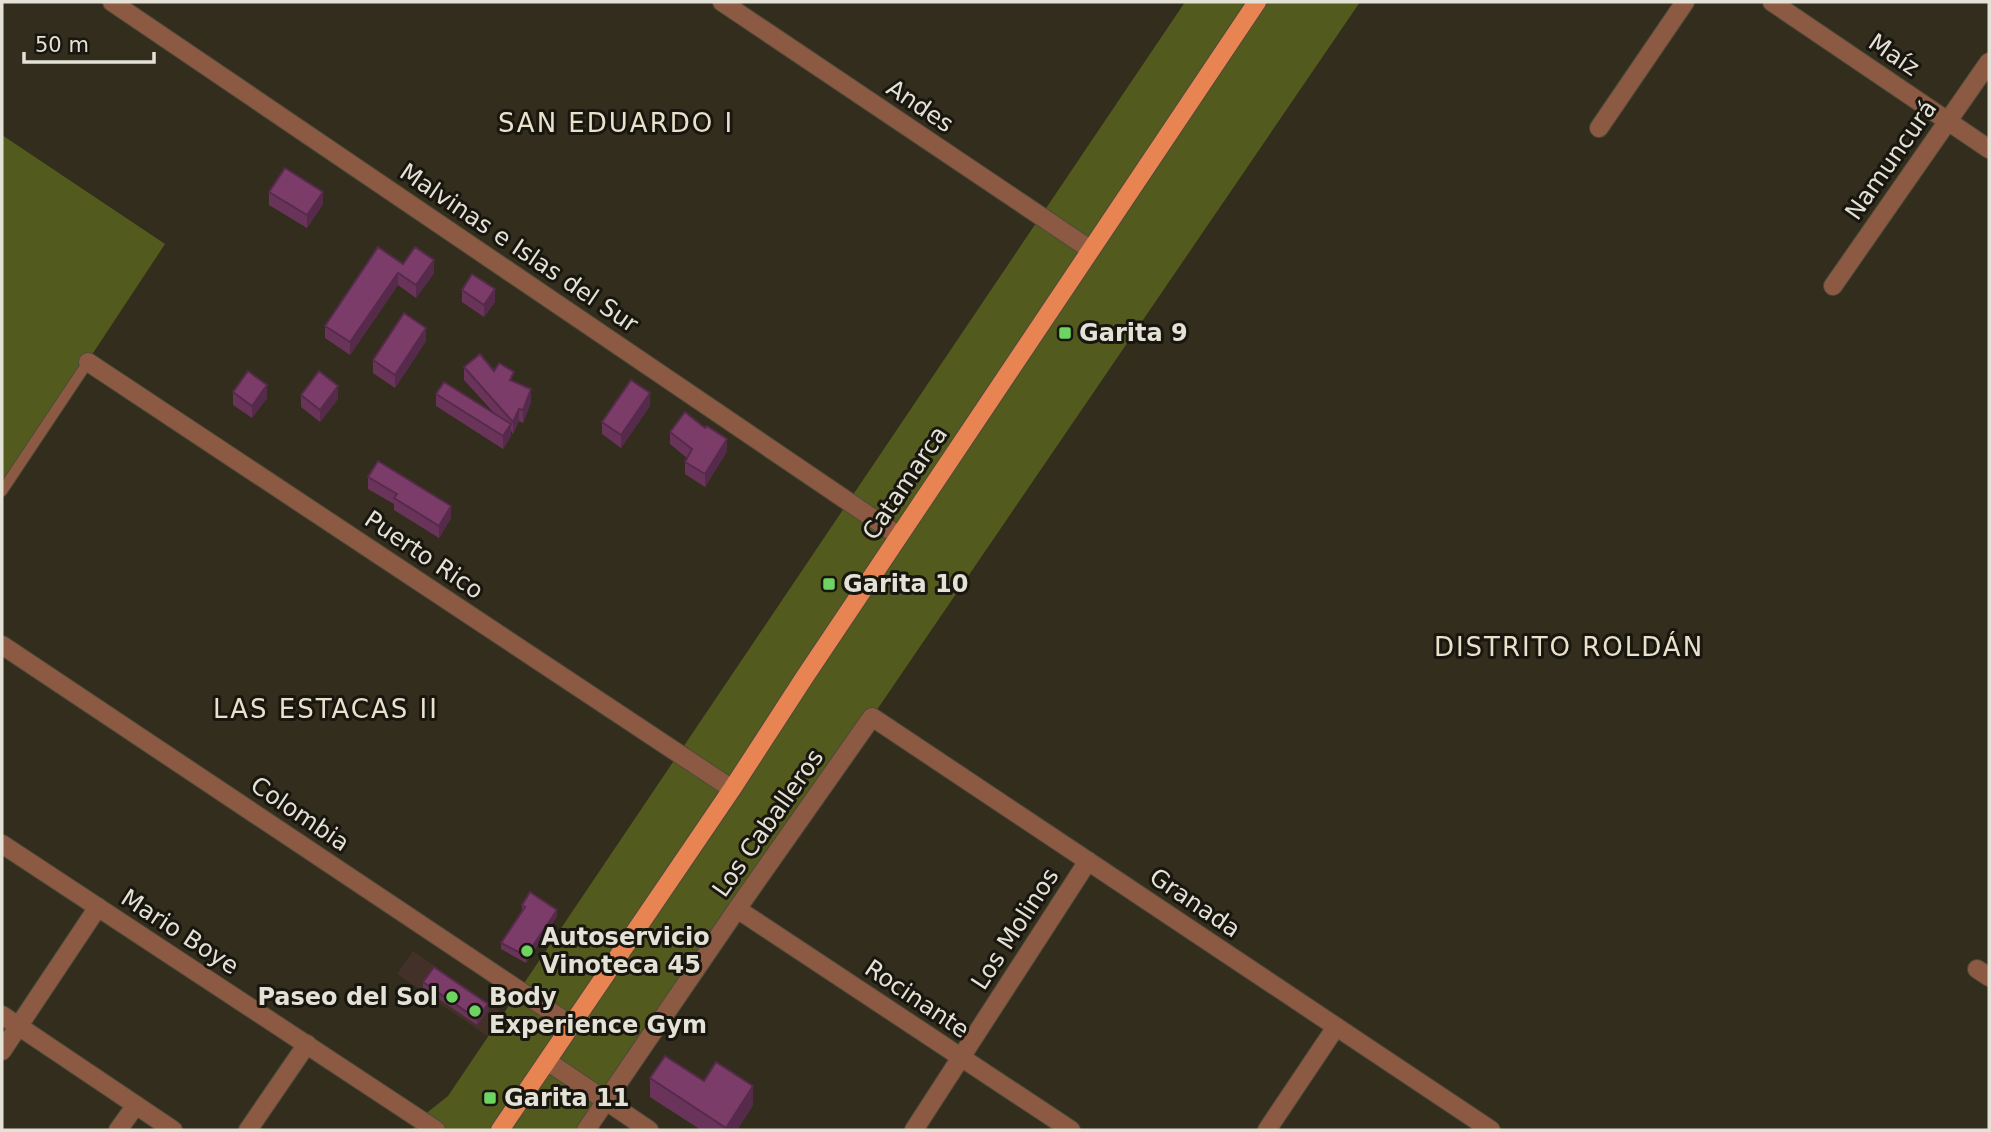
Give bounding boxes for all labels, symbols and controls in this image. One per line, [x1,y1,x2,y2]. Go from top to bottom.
scale bar [24,21,154,65]
street label: Maíz [1864,28,1924,82]
text: 50 m [35,33,89,57]
street label: Andes [881,74,959,138]
street label: Namuncurá [1840,95,1942,225]
district label: SAN EDUARDO I [498,108,734,138]
street label: Malvinas e Islas del Sur [395,158,643,338]
place label: Garita 9 [1079,319,1188,347]
marker: Garita 9 [1057,325,1073,341]
street label: Catamarca [857,421,953,545]
street label: Puerto Rico [359,505,489,605]
place label: Garita 10 [843,570,968,598]
marker: Garita 10 [821,576,837,592]
district label: DISTRITO ROLDÁN [1434,631,1704,662]
district label: LAS ESTACAS II [213,694,439,724]
street label: Los Caballeros [707,744,829,902]
street label: Colombia [245,771,355,857]
street label: Los Molinos [965,863,1065,995]
street label: Granada [1144,863,1246,943]
street label: Mario Boye [116,884,244,980]
place label: Autoservicio Vinoteca 45 [541,923,710,979]
marker: Autoservicio Vinoteca 45 [519,943,535,959]
street label: Rocinante [860,954,974,1044]
place label: Paseo del Sol [257,983,438,1011]
place label: Body Experience Gym [489,983,707,1039]
marker: Paseo del Sol [444,989,460,1005]
marker: Body Experience Gym [467,1003,483,1019]
place label: Garita 11 [504,1084,629,1112]
marker: Garita 11 [482,1090,498,1106]

